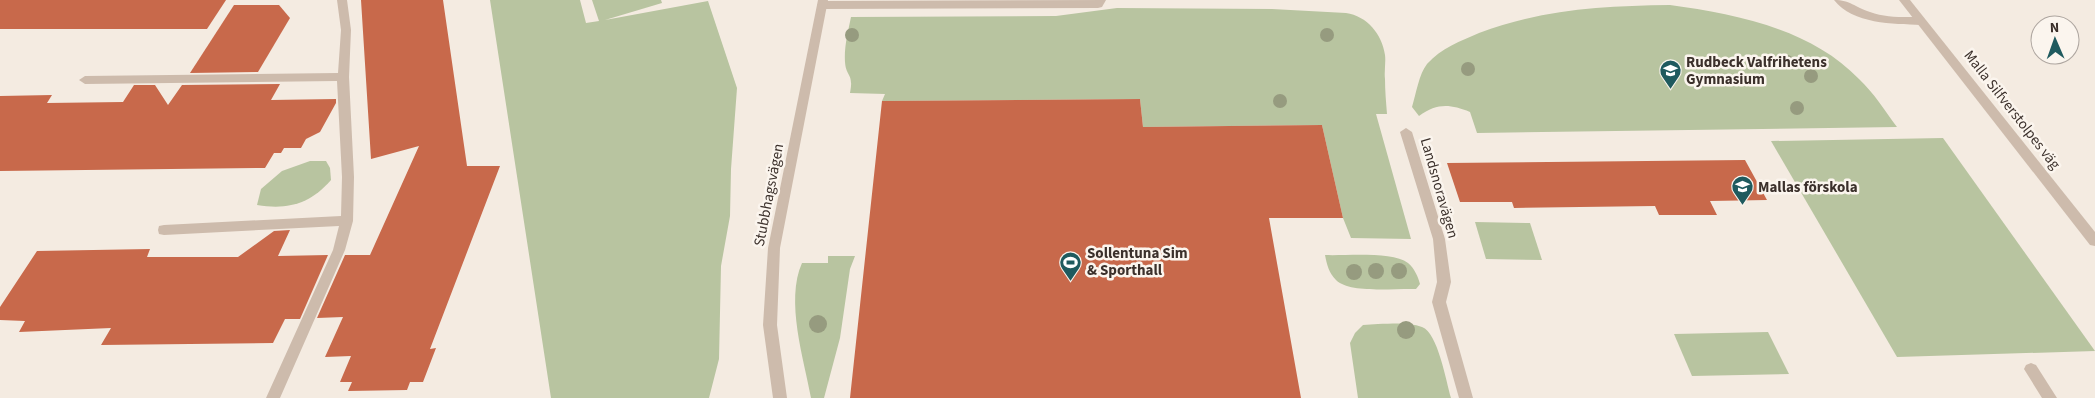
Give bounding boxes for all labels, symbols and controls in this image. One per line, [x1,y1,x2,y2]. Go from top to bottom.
north arrow [2030,15,2080,65]
text: N [2050,18,2060,38]
street label: Malla Silfverstolpes väg [1959,46,2065,174]
place label: Rudbeck Valfrihetens Gymnasium [1686,52,1827,90]
school or university icon: Rudbeck Valfrihetens Gymnasium [1658,59,1682,90]
street label: Landsnoravägen [1415,135,1463,241]
street label: Stubbhagsvägen [749,142,789,248]
school or university icon: Mallas förskola [1730,175,1754,206]
place label: Mallas förskola [1758,177,1858,198]
place label: Sollentuna Sim & Sporthall [1087,243,1188,281]
sports icon: Sollentuna Sim & Sporthall [1059,250,1083,281]

